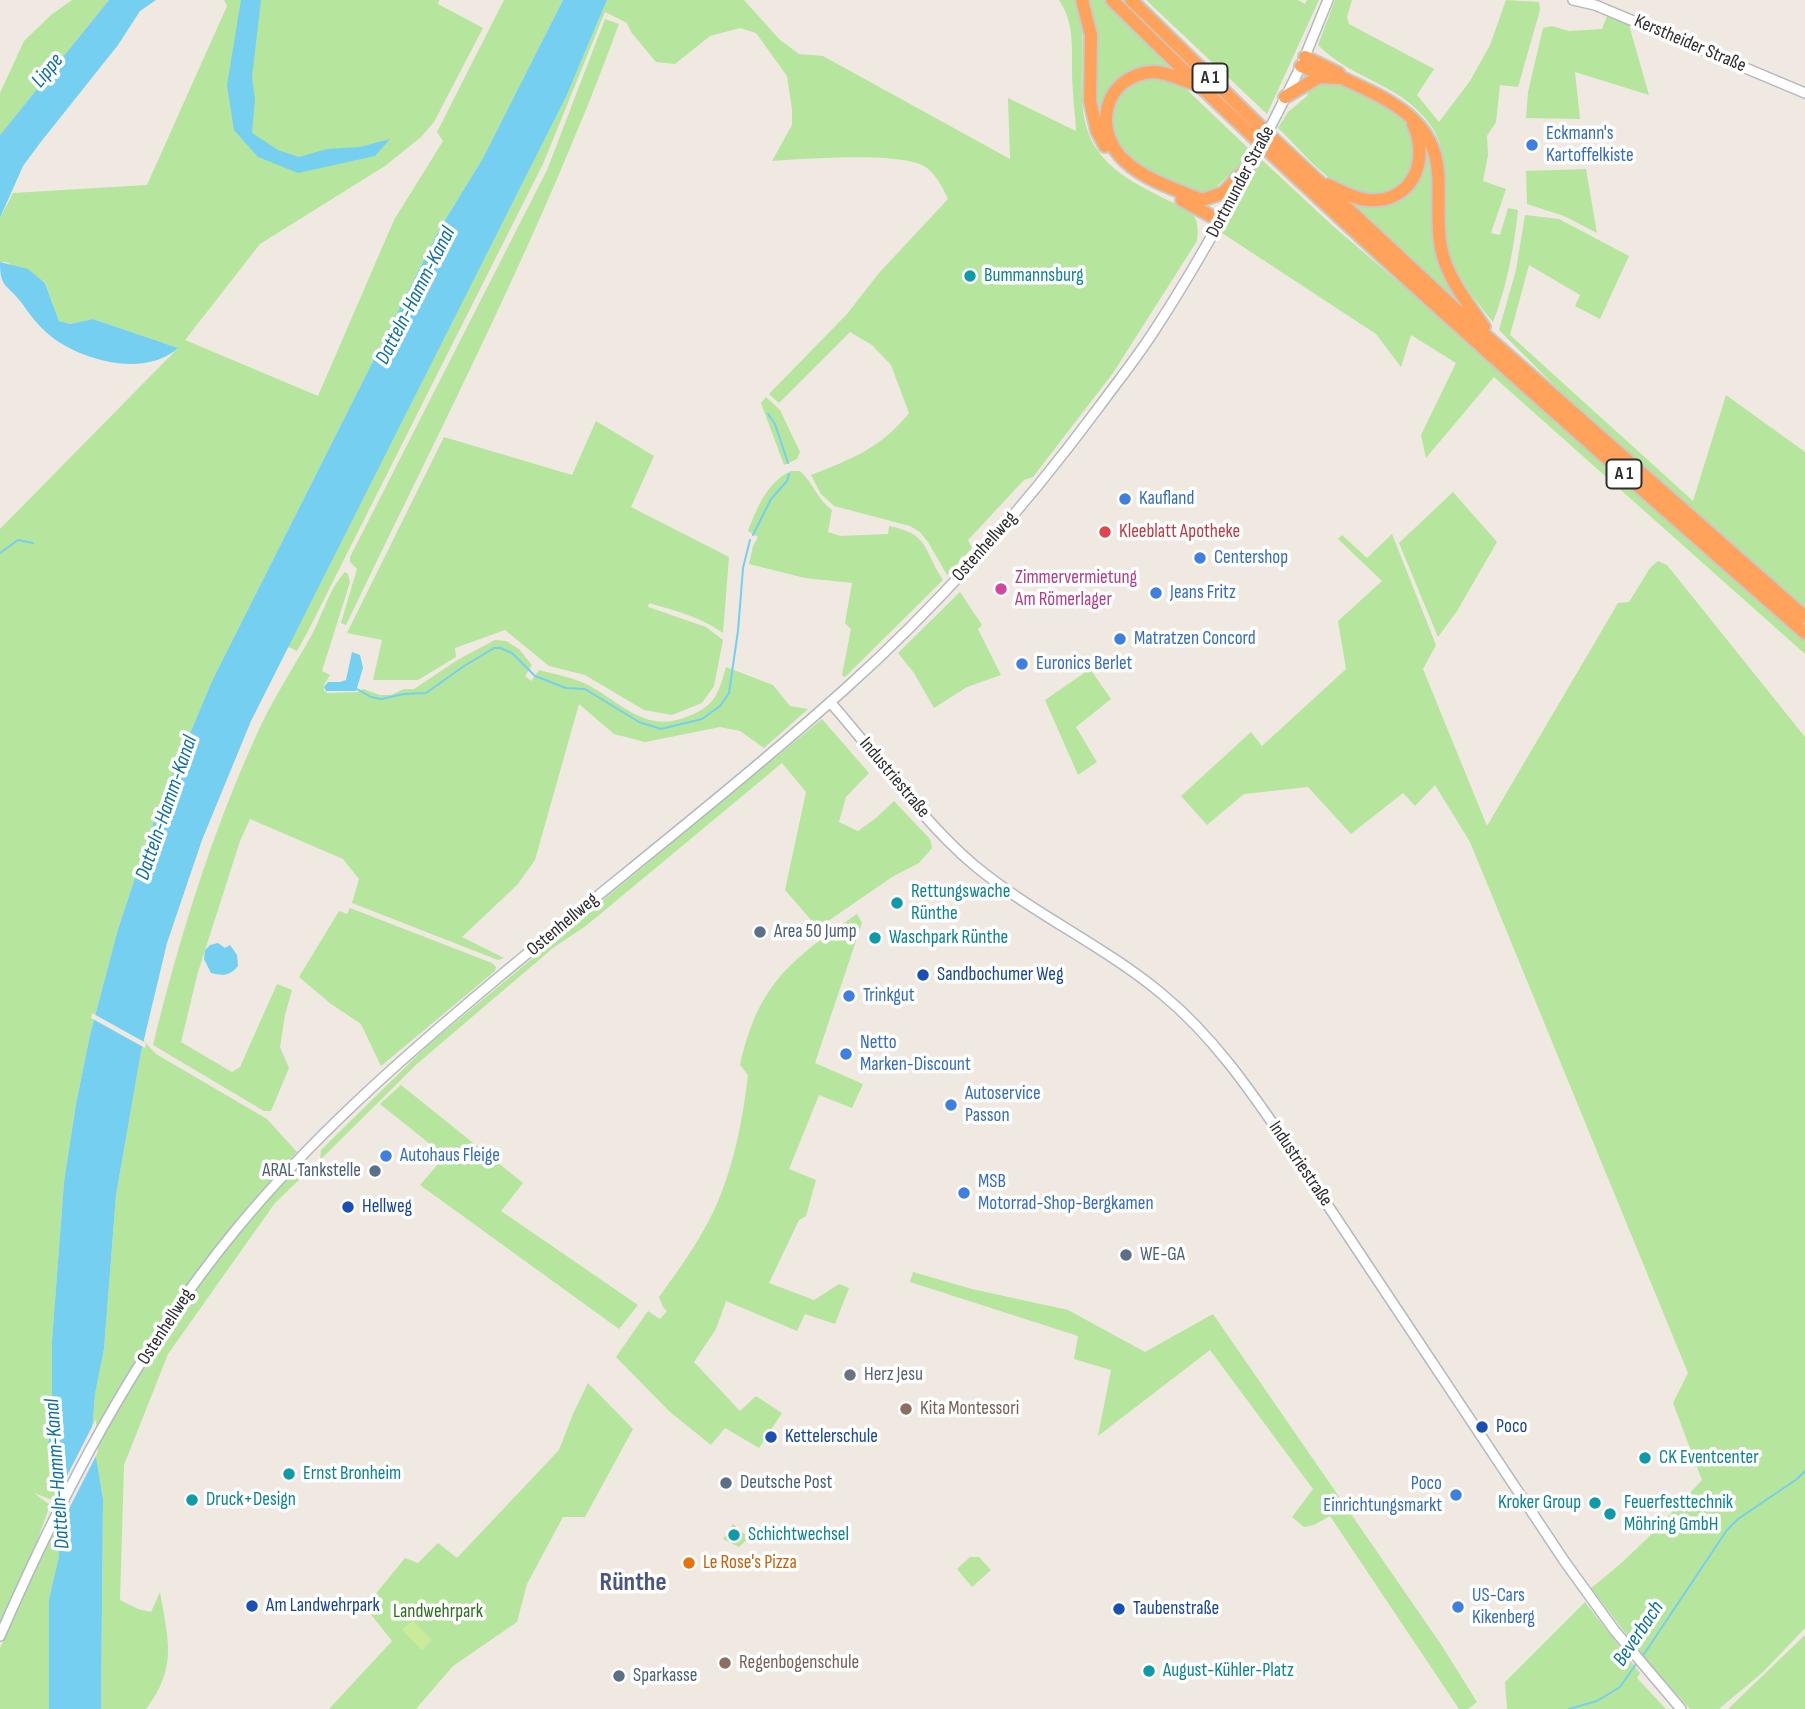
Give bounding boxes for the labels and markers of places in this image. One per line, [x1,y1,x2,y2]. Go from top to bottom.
place label: Eckmann's Kartoffelkiste [1546,123,1634,167]
marker: Eckmann's Kartoffelkiste [1524,137,1540,153]
place label: Bummannsburg [984,265,1084,287]
marker: Bummannsburg [962,268,978,284]
place label: Kaufland [1139,488,1194,510]
marker: Kaufland [1117,491,1133,507]
place label: Kleeblatt Apotheke [1119,521,1240,543]
marker: Kleeblatt Apotheke [1097,524,1113,540]
place label: Centershop [1214,547,1288,569]
marker: Centershop [1192,550,1208,566]
place label: Zimmervermietung Am Römerlager [1015,567,1137,611]
marker: Zimmervermietung Am Römerlager [993,581,1009,597]
place label: Jeans Fritz [1170,582,1236,604]
marker: Jeans Fritz [1148,585,1164,601]
place label: Matratzen Concord [1134,628,1256,650]
marker: Matratzen Concord [1112,631,1128,647]
place label: Euronics Berlet [1036,653,1132,675]
marker: Euronics Berlet [1014,656,1030,672]
place label: Rettungswache Rünthe [911,881,1010,925]
marker: Rettungswache Rünthe [889,895,905,911]
place label: Area 50 Jump [774,921,857,943]
marker: Area 50 Jump [752,924,768,940]
place label: Waschpark Rünthe [889,927,1008,949]
marker: Waschpark Rünthe [867,930,883,946]
place label: Sandbochumer Weg [937,964,1064,986]
marker: Sandbochumer Weg [915,967,931,983]
place label: Trinkgut [863,985,915,1007]
marker: Trinkgut [841,988,857,1004]
place label: Netto Marken-Discount [860,1032,971,1076]
marker: Netto Marken-Discount [838,1046,854,1062]
place label: Autoservice Passon [965,1083,1041,1127]
marker: Autoservice Passon [943,1097,959,1113]
place label: Autohaus Fleige [400,1145,500,1167]
marker: Autohaus Fleige [378,1148,394,1164]
place label: ARAL Tankstelle [262,1160,361,1182]
marker: ARAL Tankstelle [367,1163,383,1179]
place label: MSB Motorrad-Shop-Bergkamen [978,1171,1154,1215]
marker: MSB Motorrad-Shop-Bergkamen [956,1185,972,1201]
place label: Hellweg [362,1196,412,1218]
marker: Hellweg [340,1199,356,1215]
place label: WE-GA [1140,1244,1185,1266]
marker: WE-GA [1118,1247,1134,1263]
place label: Herz Jesu [864,1364,923,1386]
marker: Herz Jesu [842,1367,858,1383]
place label: Kita Montessori [920,1398,1019,1420]
marker: Kita Montessori [898,1401,914,1417]
place label: Poco [1496,1416,1527,1438]
marker: Poco [1474,1419,1490,1435]
place label: Kettelerschule [785,1426,878,1448]
marker: Kettelerschule [763,1429,779,1445]
place label: CK Eventcenter [1659,1447,1759,1469]
marker: CK Eventcenter [1637,1450,1653,1466]
place label: Ernst Bronheim [303,1463,401,1485]
marker: Ernst Bronheim [281,1466,297,1482]
place label: Deutsche Post [740,1472,832,1494]
place label: Poco Einrichtungsmarkt [1323,1473,1442,1517]
marker: Deutsche Post [718,1475,734,1491]
marker: Poco Einrichtungsmarkt [1448,1487,1464,1503]
place label: Druck+Design [206,1489,296,1511]
marker: Druck+Design [184,1492,200,1508]
place label: Kroker Group [1498,1492,1581,1514]
place label: Feuerfesttechnik Möhring GmbH [1624,1492,1733,1536]
marker: Kroker Group [1587,1495,1603,1511]
marker: Feuerfesttechnik Möhring GmbH [1602,1506,1618,1522]
place label: Schichtwechsel [748,1524,849,1546]
marker: Schichtwechsel [726,1527,742,1543]
place label: Le Rose's Pizza [703,1552,797,1574]
marker: Le Rose's Pizza [681,1555,697,1571]
place label: US-Cars Kikenberg [1472,1585,1535,1629]
place label: Am Landwehrpark [266,1595,380,1617]
marker: Am Landwehrpark [244,1598,260,1614]
place label: Taubenstraße [1133,1598,1219,1620]
marker: US-Cars Kikenberg [1450,1599,1466,1615]
marker: Taubenstraße [1111,1601,1127,1617]
place label: Regenbogenschule [739,1652,859,1674]
marker: Regenbogenschule [717,1655,733,1671]
place label: August-Kühler-Platz [1163,1660,1294,1682]
marker: August-Kühler-Platz [1141,1663,1157,1679]
place label: Sparkasse [633,1665,697,1687]
marker: Sparkasse [611,1668,627,1684]

